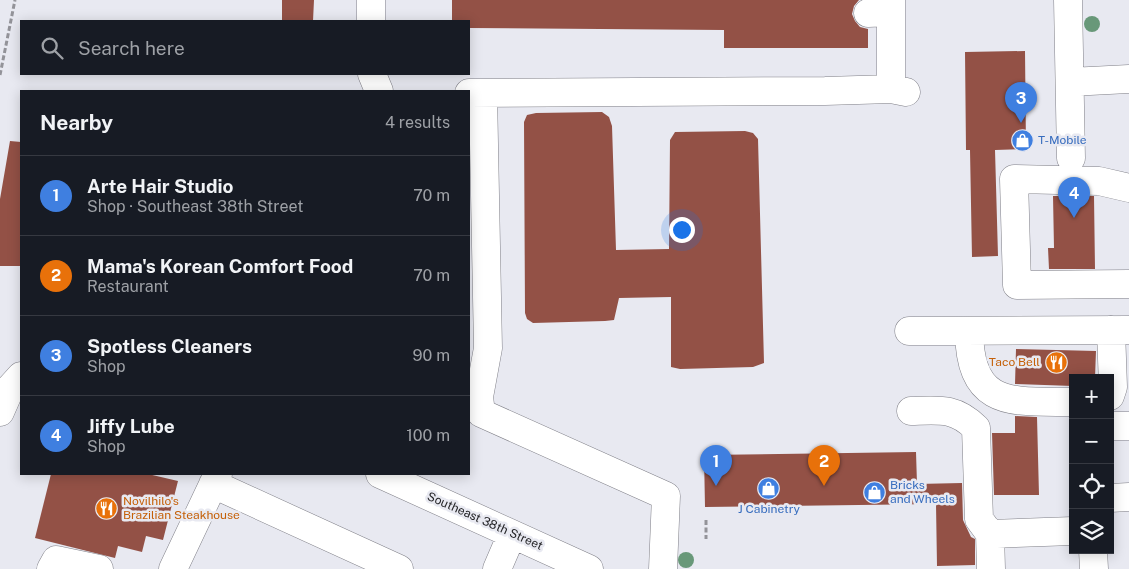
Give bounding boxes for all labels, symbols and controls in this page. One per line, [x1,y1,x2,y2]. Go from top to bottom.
search box [20,20,470,75]
icon: search [38,34,66,62]
text: Search here [78,37,185,59]
pin: 3 [1005,82,1037,123]
text: Nearby [40,110,113,135]
text: 4 results [385,113,450,132]
shop icon: T-Mobile [1010,128,1034,152]
place label: T-Mobile [1038,133,1087,147]
text: Arte Hair Studio [87,175,234,197]
pin: 4 [1058,177,1090,218]
text: 1 [53,186,59,205]
text: 70 m [413,186,450,205]
text: Shop · Southeast 38th Street [87,197,303,216]
your location [669,217,695,243]
text: Mama's Korean Comfort Food [87,255,353,277]
text: 2 [51,266,61,285]
text: 70 m [413,266,450,285]
text: Restaurant [87,277,169,296]
text: Spotless Cleaners [87,335,252,357]
text: 3 [51,346,61,365]
text: 90 m [413,346,450,365]
restaurant icon: Taco Bell [1044,350,1068,374]
place label: Taco Bell [989,355,1040,369]
text: Shop [87,357,126,376]
map controls [1069,374,1114,554]
button: + [1069,374,1114,419]
text: Jiffy Lube [87,415,175,437]
button: − [1069,419,1114,464]
text: 4 [51,426,61,445]
text: 100 m [406,426,450,445]
text: Shop [87,437,126,456]
pin: 1 [700,445,732,486]
pin: 2 [808,445,840,486]
button: locate [1069,464,1114,509]
shop icon: J Cabinetry [757,476,781,500]
place label: Bricks and Wheels [890,478,955,506]
shop icon: Bricks and Wheels [862,480,886,504]
street label: Southeast 38th Street [425,489,545,553]
place label: Novilhilo's Brazilian Steakhouse [123,494,240,522]
restaurant icon: Novilhilo's Brazilian Steakhouse [95,496,119,520]
place label: J Cabinetry [738,502,801,516]
button: layers [1069,509,1114,554]

